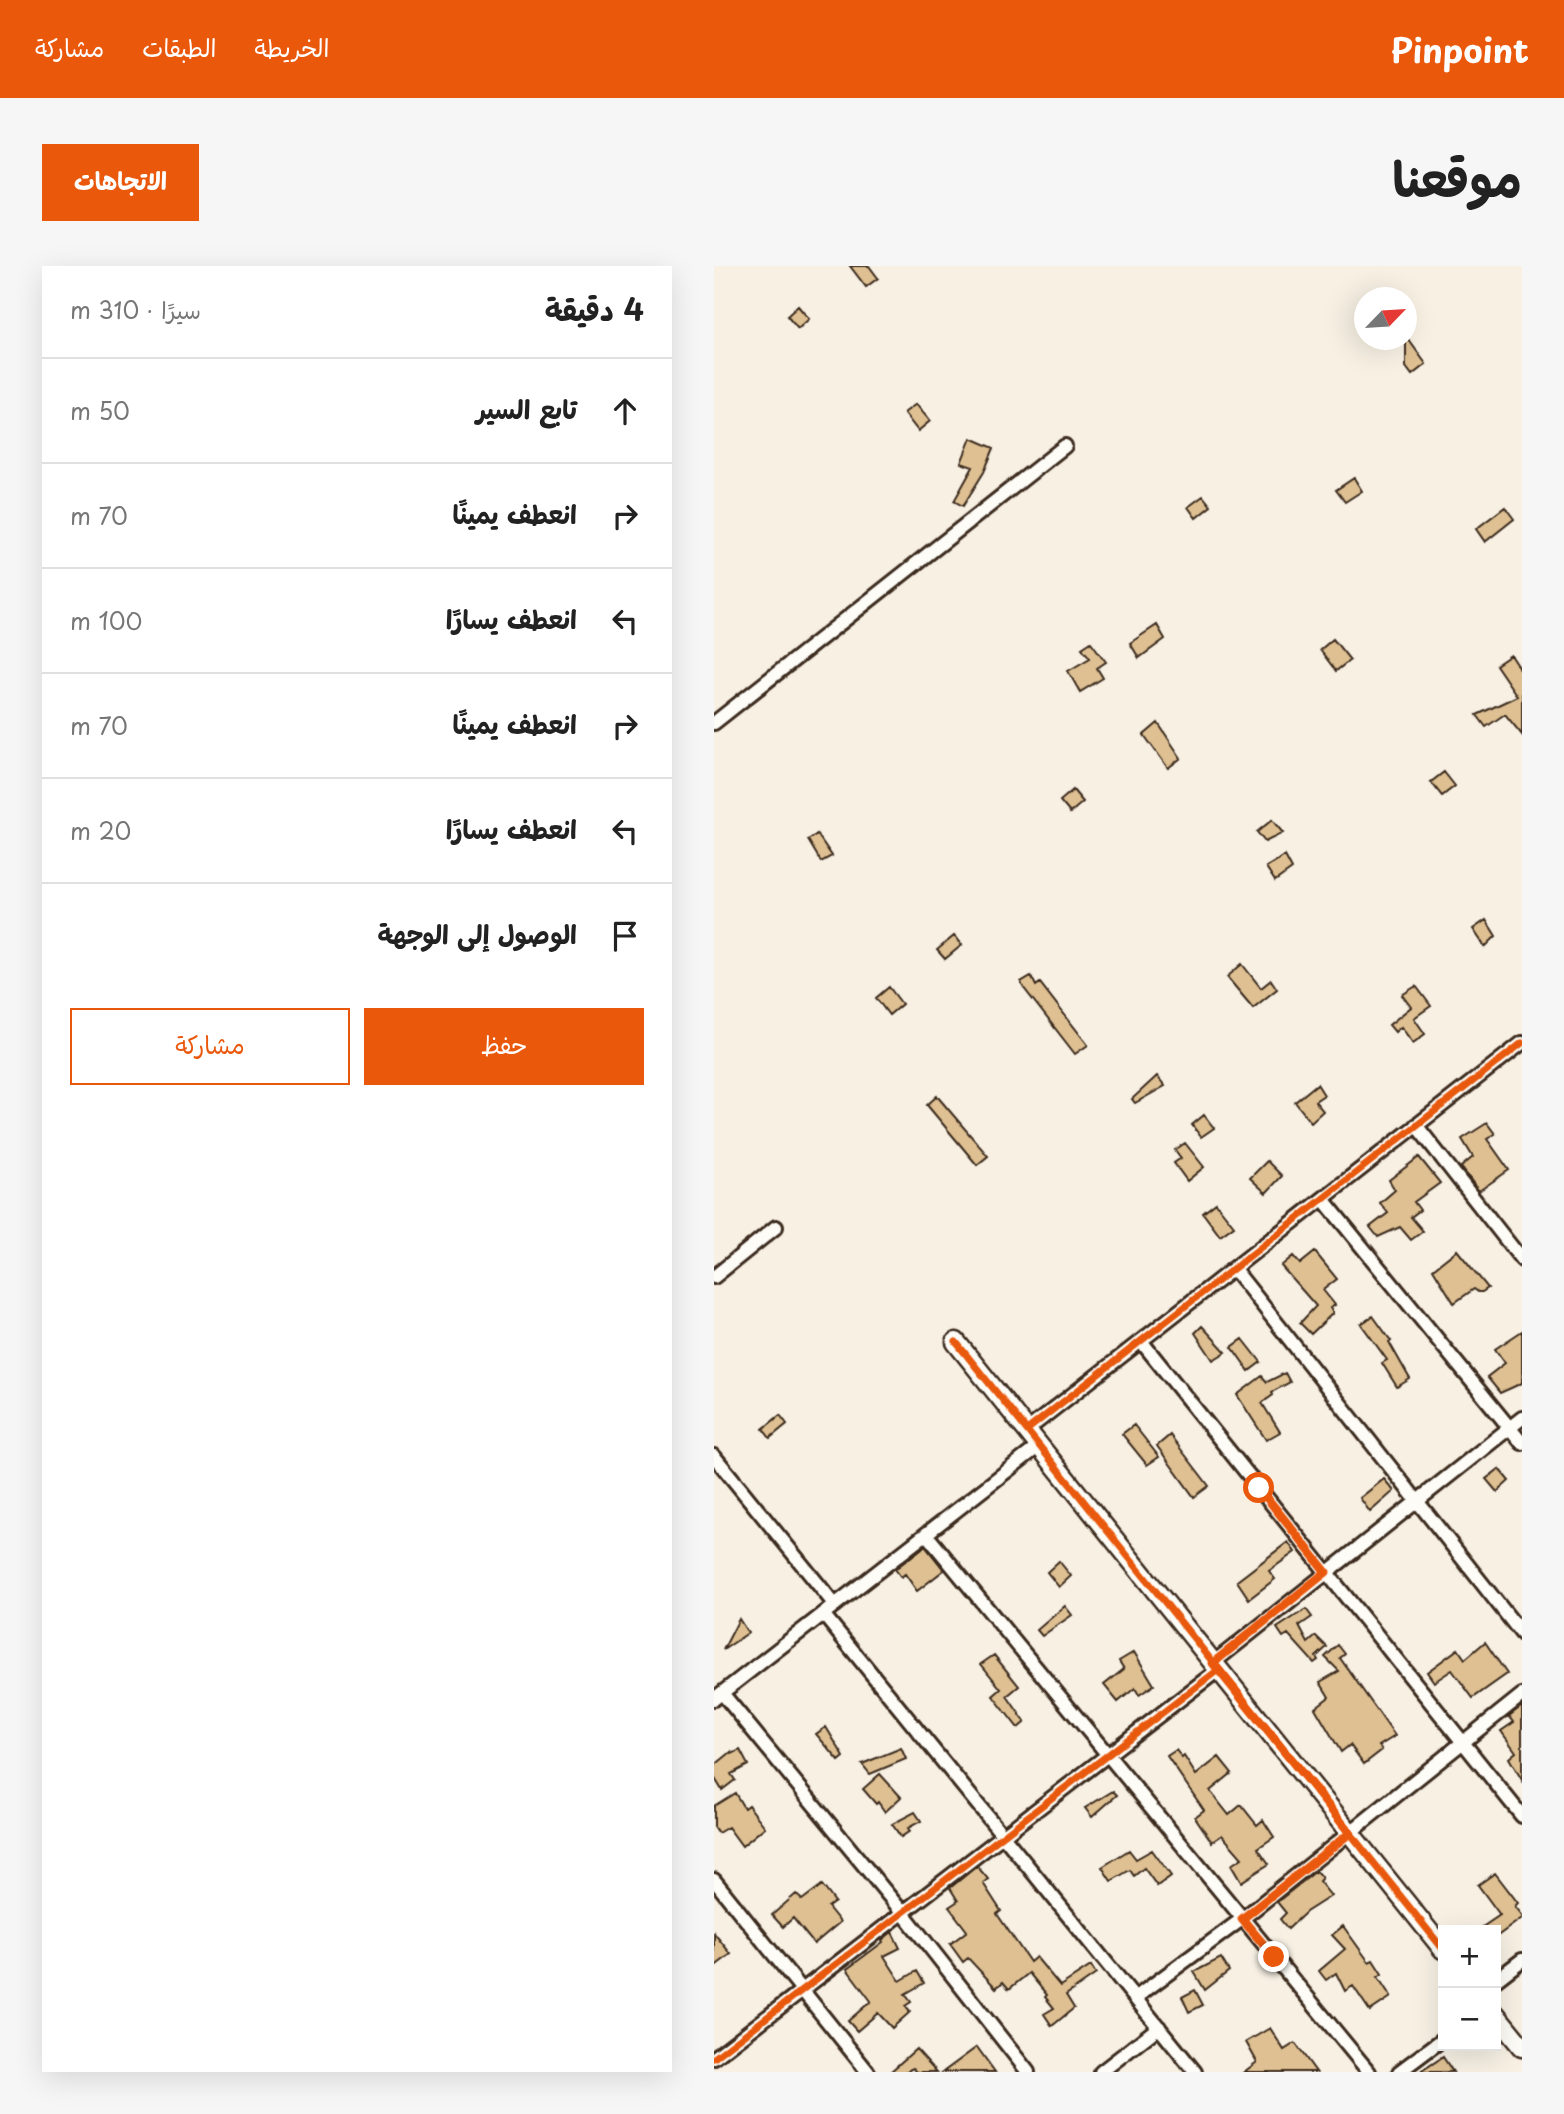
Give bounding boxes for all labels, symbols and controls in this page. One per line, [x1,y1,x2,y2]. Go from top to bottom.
text: Pinpoint [1391,24,1529,74]
text: مشاركة [35,29,104,65]
text: الطبقات [142,29,217,65]
text: الخريطة [255,29,329,65]
text: موقعنا [1392,140,1522,214]
button: الاتجاهات [42,144,199,221]
text: 4 دقيقة [545,286,644,331]
north arrow [1354,287,1417,350]
text: سيرًا · 310 m [70,292,201,327]
text: تابع السير [476,389,577,428]
icon: ahead [606,392,644,430]
text: 50 m [70,393,130,428]
text: انعطف يمينًا [453,494,577,533]
icon: right [606,497,644,535]
text: 70 m [70,498,128,533]
text: انعطف يسارًا [446,599,577,638]
icon: left [606,602,644,640]
text: 100 m [70,603,142,638]
text: انعطف يمينًا [453,704,577,743]
icon: right [606,707,644,745]
text: 70 m [70,708,128,743]
text: انعطف يسارًا [446,809,577,848]
icon: left [606,812,644,850]
text: 20 m [70,813,131,848]
text: الوصول إلى الوجهة [378,914,577,953]
icon: arrive [606,917,644,955]
button: مشاركة [70,1008,350,1085]
button: حفظ [364,1008,644,1085]
route start [1243,1472,1274,1503]
map controls [1438,1925,1501,2051]
button: + [1438,1925,1501,1988]
route end [1258,1941,1289,1972]
button: − [1438,1988,1501,2051]

